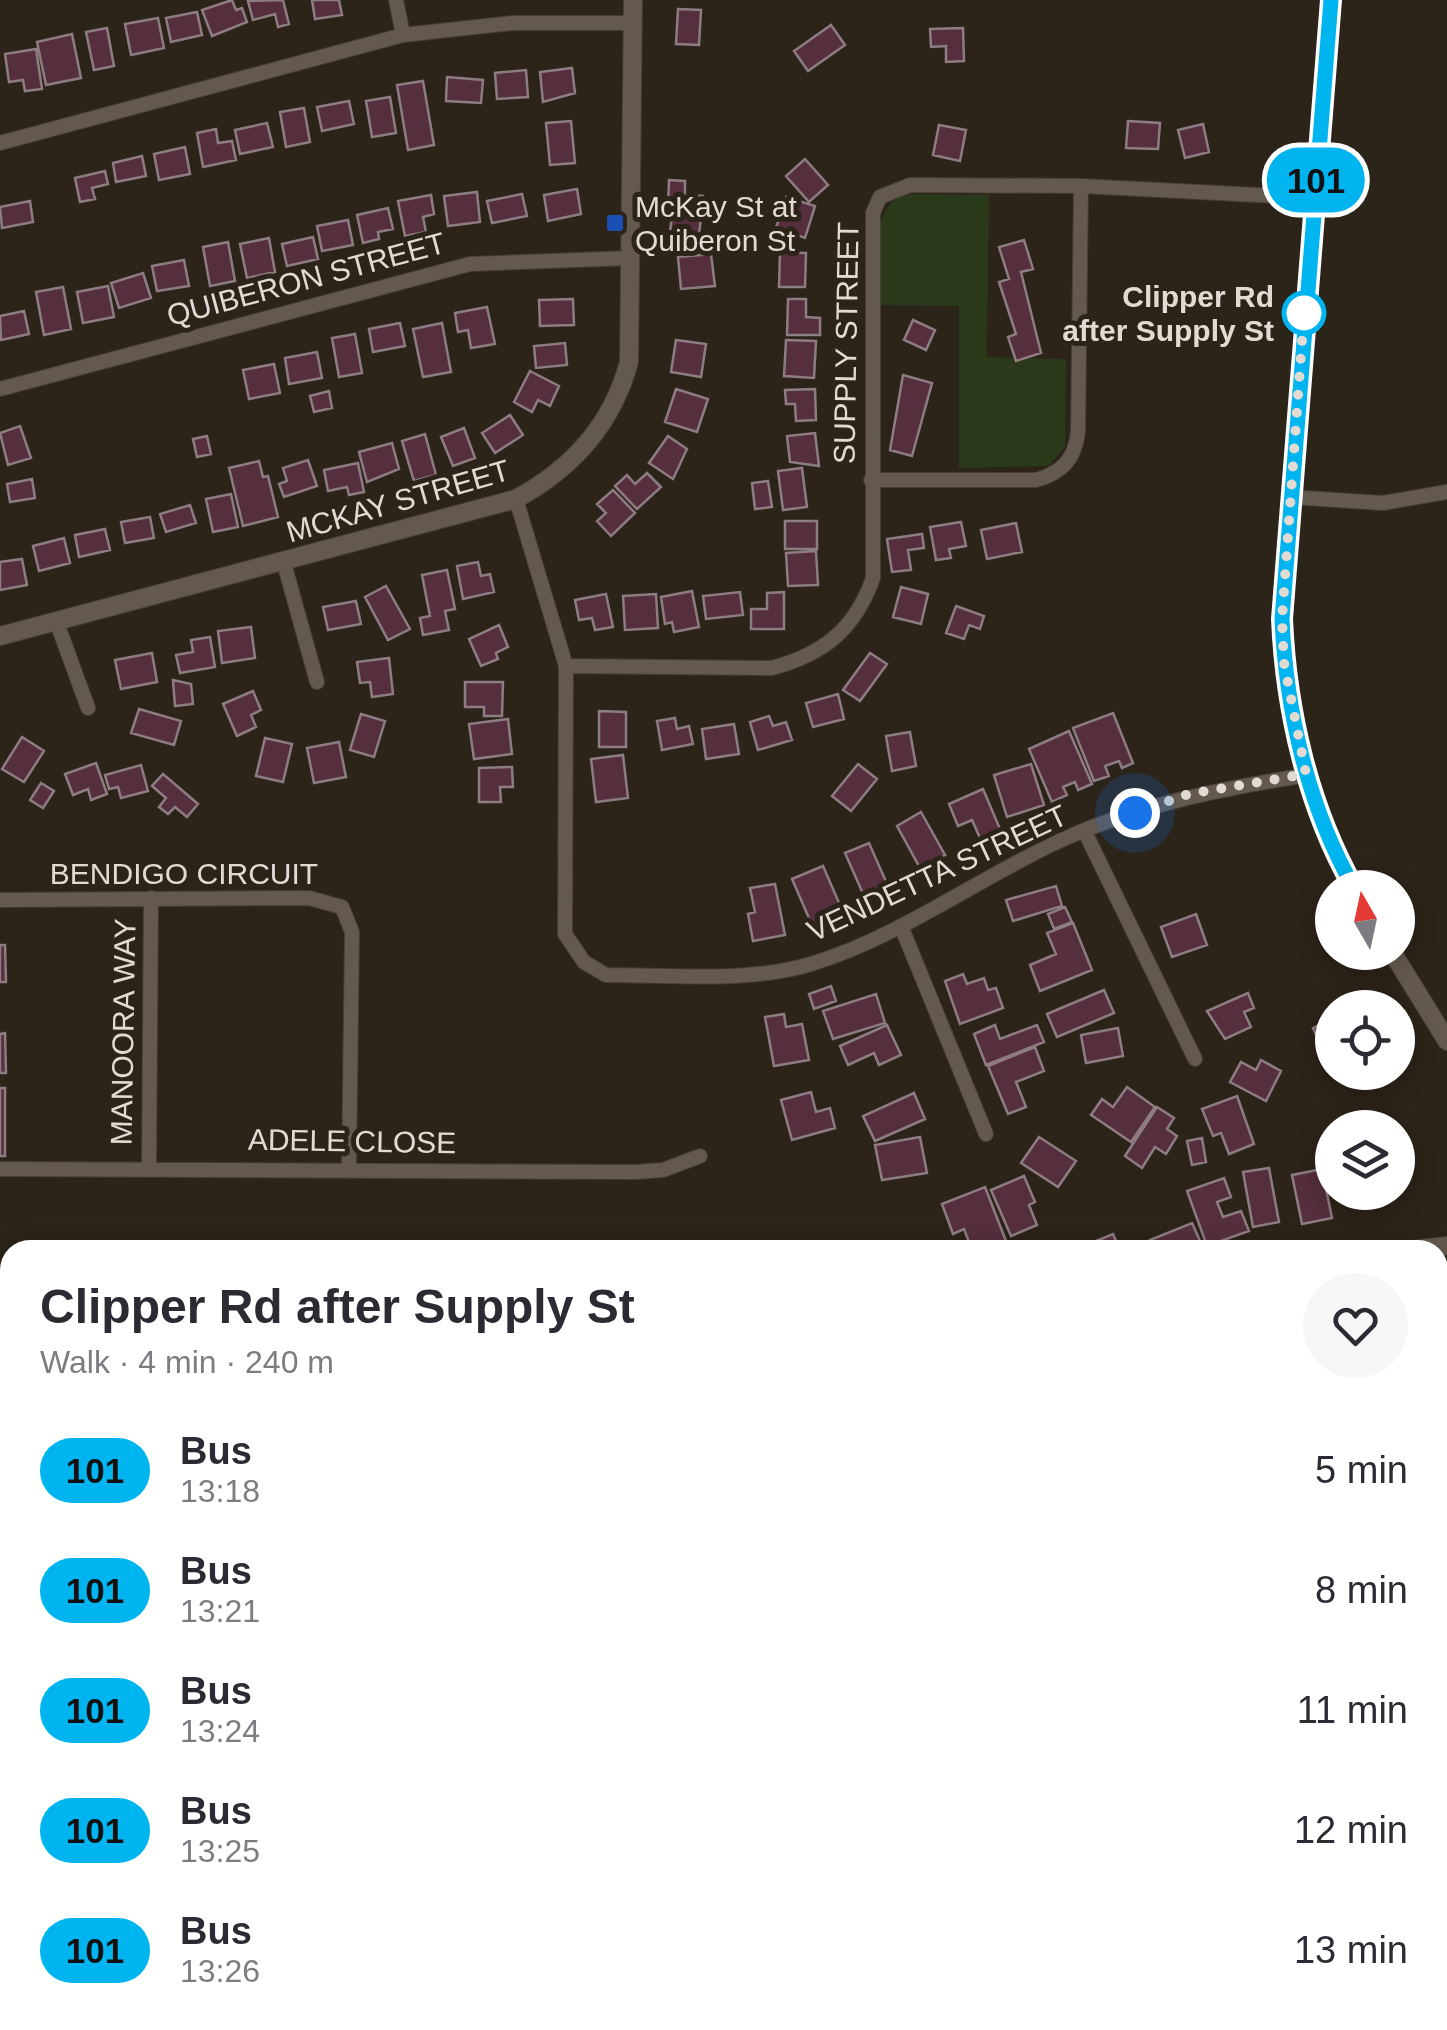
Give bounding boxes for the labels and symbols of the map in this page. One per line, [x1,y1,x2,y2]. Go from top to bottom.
line badge: 101 [1258,148,1374,212]
place label: McKay St at Quiberon St [635,190,797,257]
marker: McKay St at Quiberon St [604,212,626,234]
street label: SUPPLY STREET [827,222,865,464]
street label: QUIBERON STREET [163,226,449,332]
place label: Clipper Rd after Supply St [1062,280,1274,347]
marker: Clipper Rd after Supply St [1283,292,1325,334]
street label: MCKAY STREET [283,453,513,549]
your location [1110,788,1160,838]
street label: VENDETTA STREET [802,798,1072,948]
street label: BENDIGO CIRCUIT [50,857,318,890]
north arrow [1315,870,1415,970]
street label: MANOORA WAY [105,918,141,1146]
street label: ADELE CLOSE [248,1123,456,1159]

